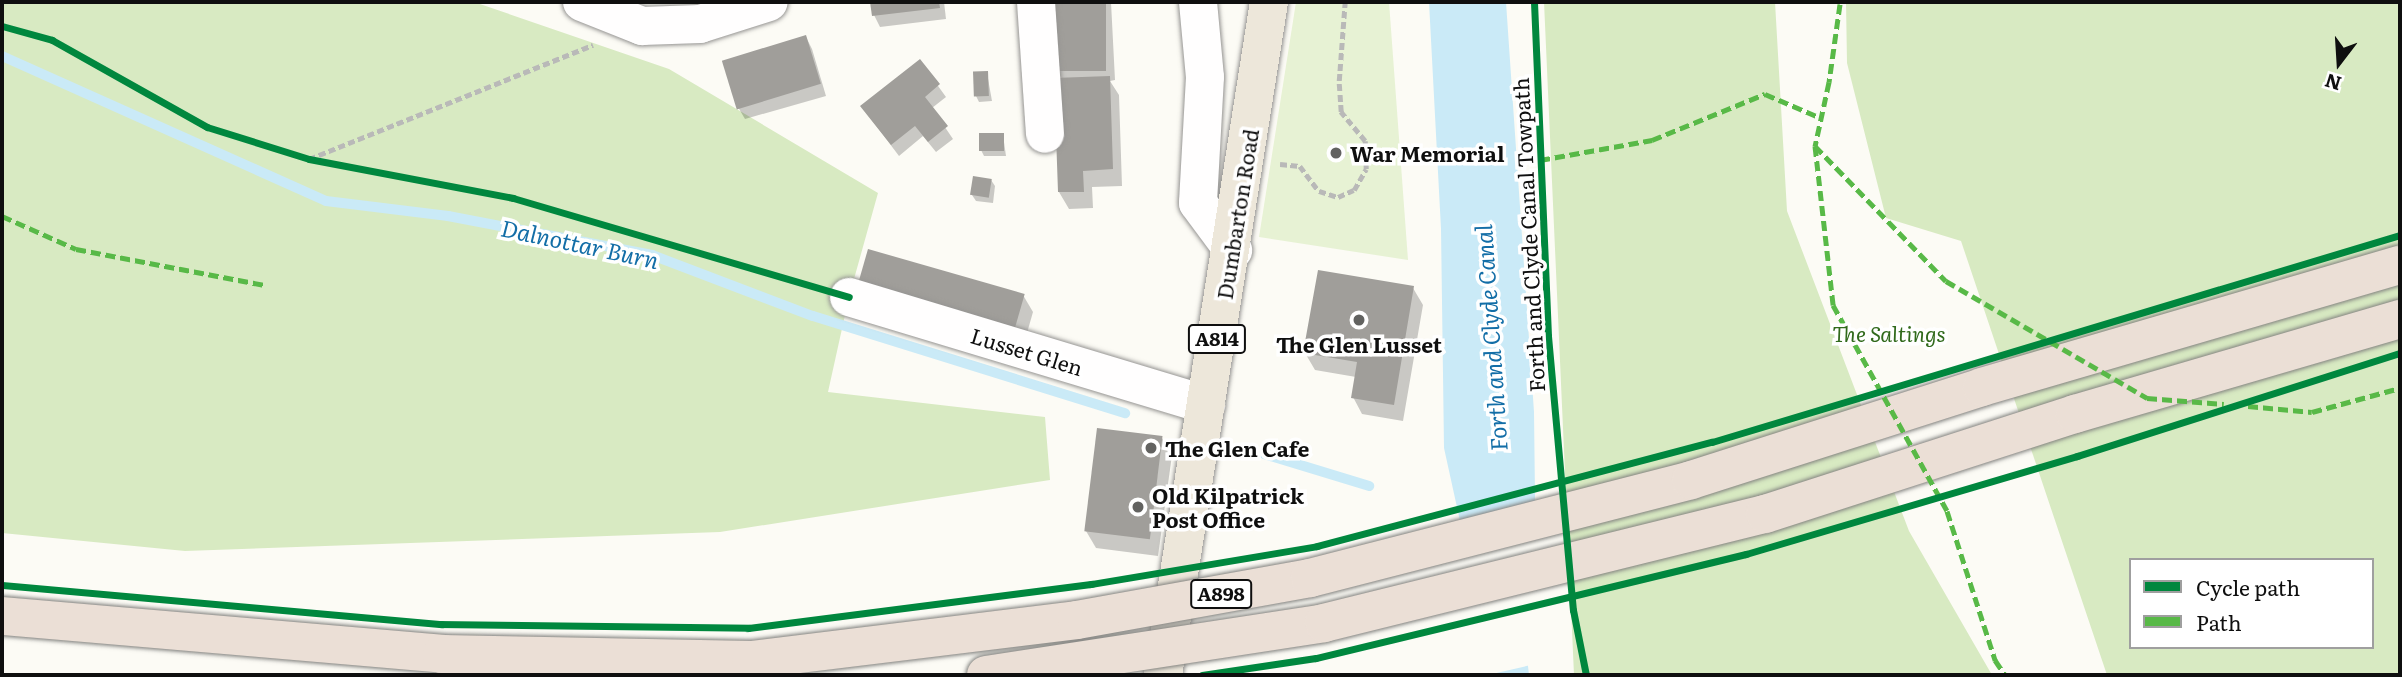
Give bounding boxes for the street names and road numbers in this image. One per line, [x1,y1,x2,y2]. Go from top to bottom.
street label: Forth and Clyde Canal Towpath [1507,77,1549,393]
street label: Dumbarton Road [1211,127,1263,301]
street label: Lusset Glen [968,322,1086,380]
road number: A814 [1187,324,1247,354]
road number: A898 [1190,579,1252,610]

